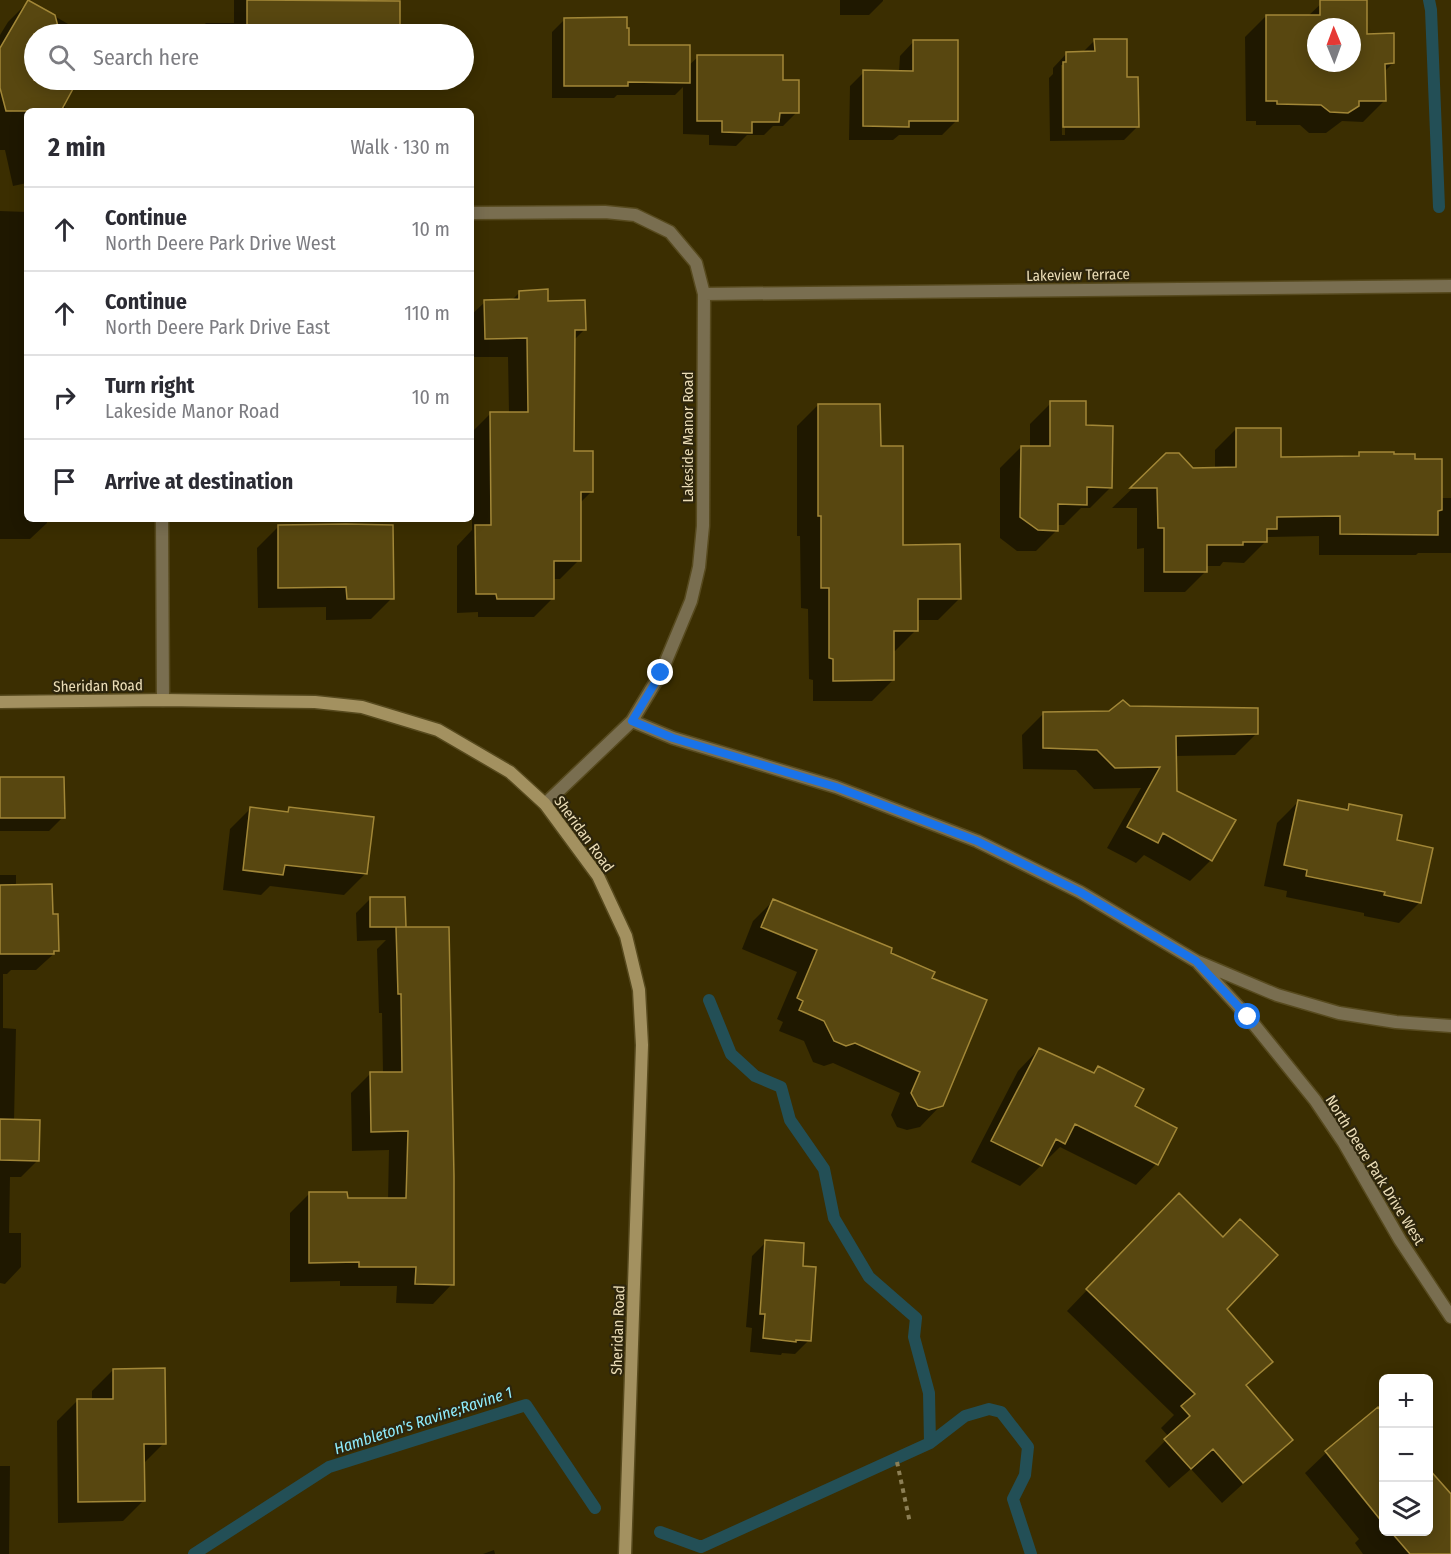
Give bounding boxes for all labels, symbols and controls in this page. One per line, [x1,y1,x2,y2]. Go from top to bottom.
north arrow [1307,18,1361,72]
search box [24,24,474,90]
icon: search [45,41,78,74]
text: Search here [93,44,199,71]
text: 2 min [48,132,106,163]
text: Walk · 130 m [350,135,450,159]
text: Continue [105,204,187,231]
icon: ahead [48,213,81,246]
text: 10 m [412,217,450,241]
text: North Deere Park Drive West [105,231,336,255]
street label: Lakeview Terrace [1026,265,1130,285]
text: Continue [105,288,187,315]
icon: ahead [48,297,81,330]
text: 110 m [404,301,450,325]
text: North Deere Park Drive East [105,315,330,339]
text: Turn right [105,372,194,399]
street label: Lakeside Manor Road [679,372,697,502]
icon: right [48,381,81,414]
text: 10 m [412,385,450,409]
text: Lakeside Manor Road [105,399,280,423]
icon: arrive [48,465,81,498]
text: Arrive at destination [105,468,293,495]
route end [647,659,673,685]
street label: Sheridan Road [53,676,143,696]
street label: Sheridan Road [550,792,618,876]
route start [1234,1003,1260,1029]
street label: North Deere Park Drive West [1322,1092,1429,1248]
street label: Sheridan Road [607,1285,629,1375]
map controls [1379,1374,1433,1536]
button: + [1379,1374,1433,1428]
water label: Hambleton's Ravine;Ravine 1 [332,1383,515,1458]
button: − [1379,1428,1433,1482]
button: layers [1379,1482,1433,1536]

